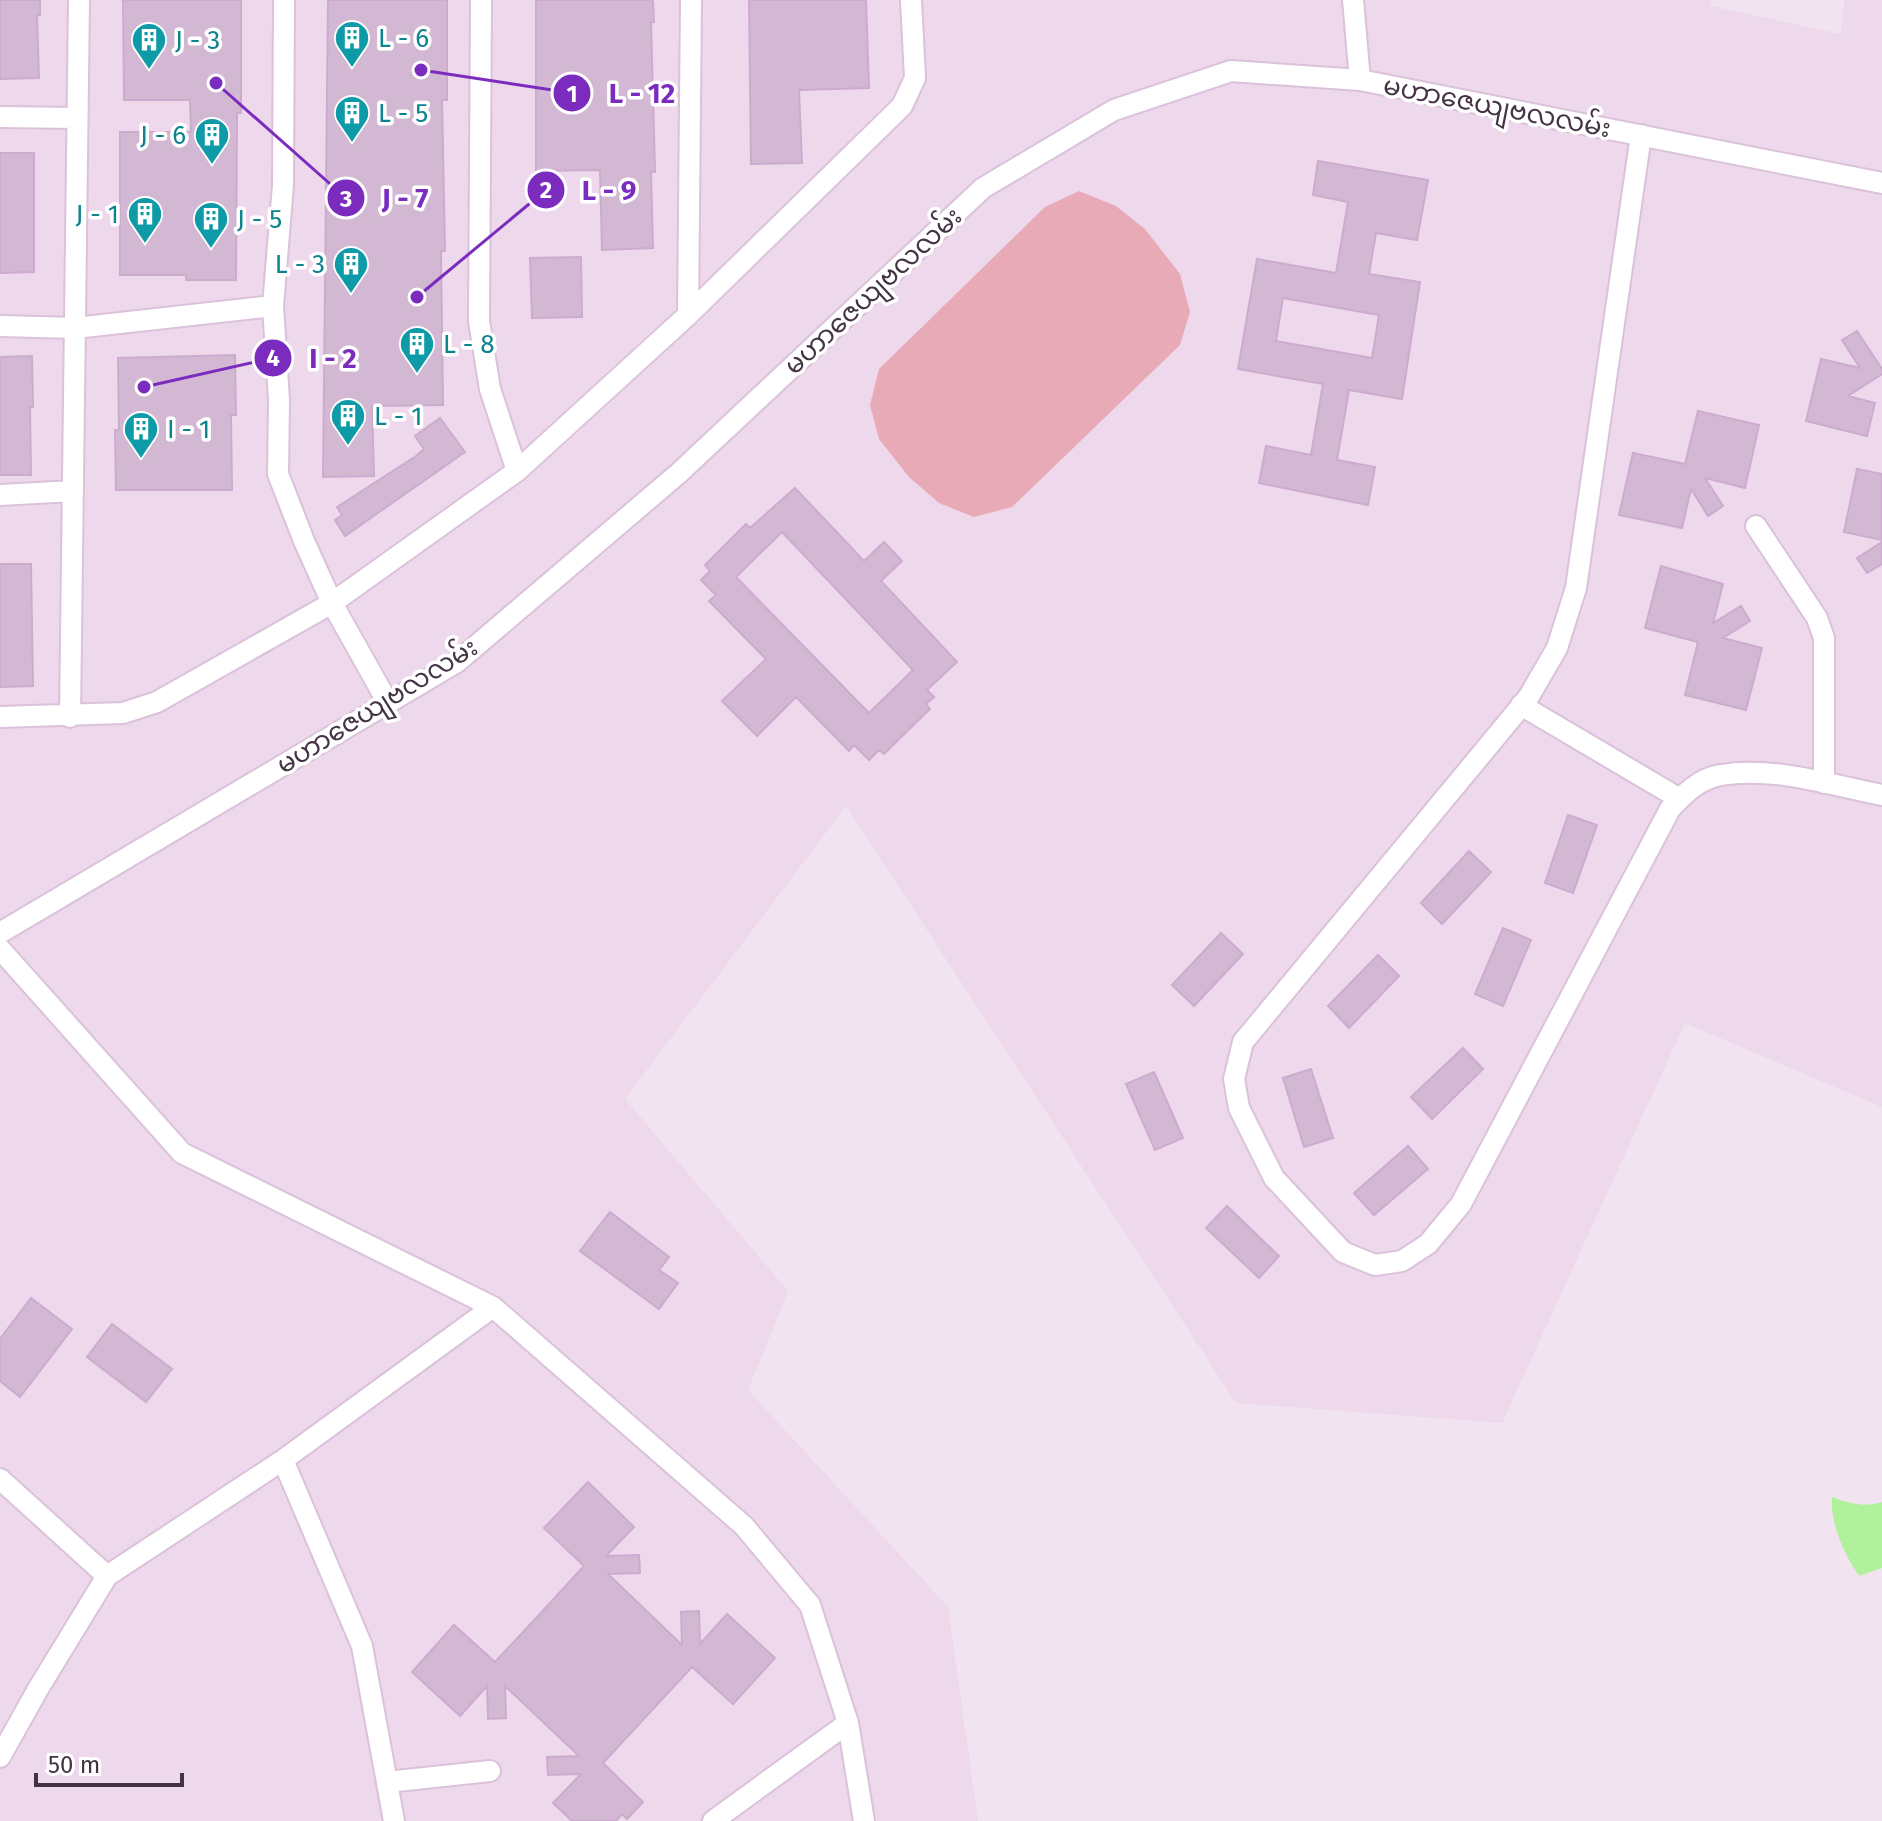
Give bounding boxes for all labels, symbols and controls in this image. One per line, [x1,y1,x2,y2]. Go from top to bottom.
building icon: L - 6 [333,19,371,69]
building icon: J - 3 [130,21,168,71]
place label: L - 6 [378,23,429,54]
place label: J - 3 [175,25,220,56]
callout: L - 12 [552,67,691,119]
street label: မဟာဇေယျဗလလမ်း [1380,68,1614,149]
text: L - 12 [609,77,675,110]
text: 1 [566,80,578,108]
building icon: L - 5 [333,94,371,144]
place label: L - 5 [378,98,428,129]
building icon: J - 6 [193,116,231,166]
place label: J - 6 [140,120,186,151]
callout: L - 9 [526,164,653,216]
callout: J - 7 [326,172,444,224]
text: L - 9 [582,174,636,207]
text: 2 [540,176,552,204]
text: J - 7 [381,182,428,215]
text: 3 [339,185,352,213]
building icon: J - 1 [126,195,164,245]
place label: J - 1 [76,199,119,230]
street label: မဟာဇေယျဗလလမ်း [777,199,972,385]
building icon: J - 5 [192,200,230,250]
place label: J - 5 [237,204,282,235]
building icon: L - 3 [332,245,370,295]
place label: L - 3 [275,249,325,280]
building icon: L - 8 [398,325,436,375]
place label: L - 8 [443,329,495,360]
callout: I - 2 [253,332,373,384]
text: I - 2 [309,342,357,375]
text: 4 [266,344,280,372]
building icon: L - 1 [329,397,367,447]
place label: L - 1 [374,401,422,432]
building icon: I - 1 [122,410,160,460]
place label: I - 1 [167,414,210,445]
street label: မဟာဇေယျဗလလမ်း [270,630,486,785]
scale bar [36,1737,182,1787]
text: 50 m [48,1751,100,1779]

